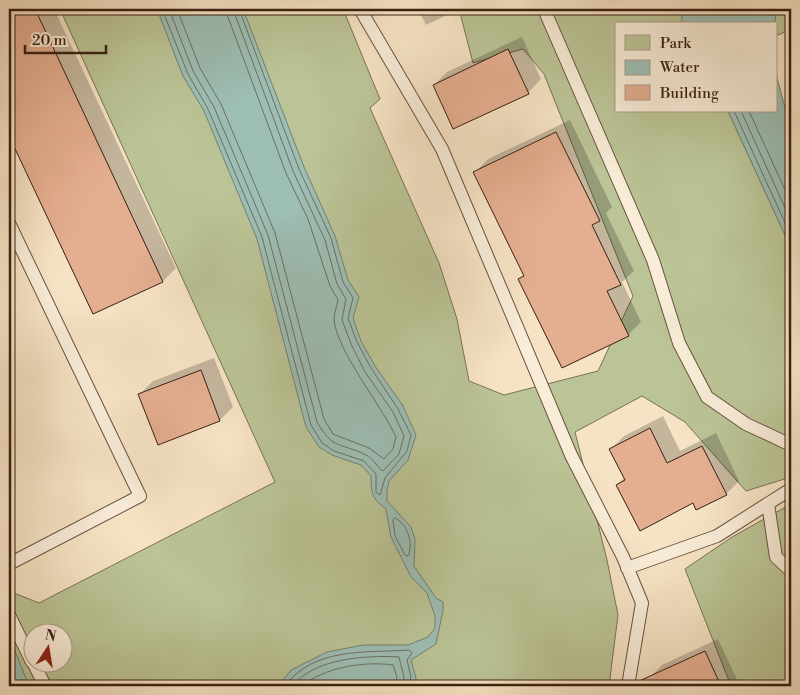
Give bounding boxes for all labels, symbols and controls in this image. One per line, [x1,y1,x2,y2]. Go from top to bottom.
scale bar [25,22,106,54]
legend [615,22,778,112]
text: 20 m [32,31,67,50]
text: Park [660,34,692,53]
text: Water [659,58,700,77]
text: Building [659,84,719,103]
north arrow [22,622,72,672]
text: N [43,626,58,646]

